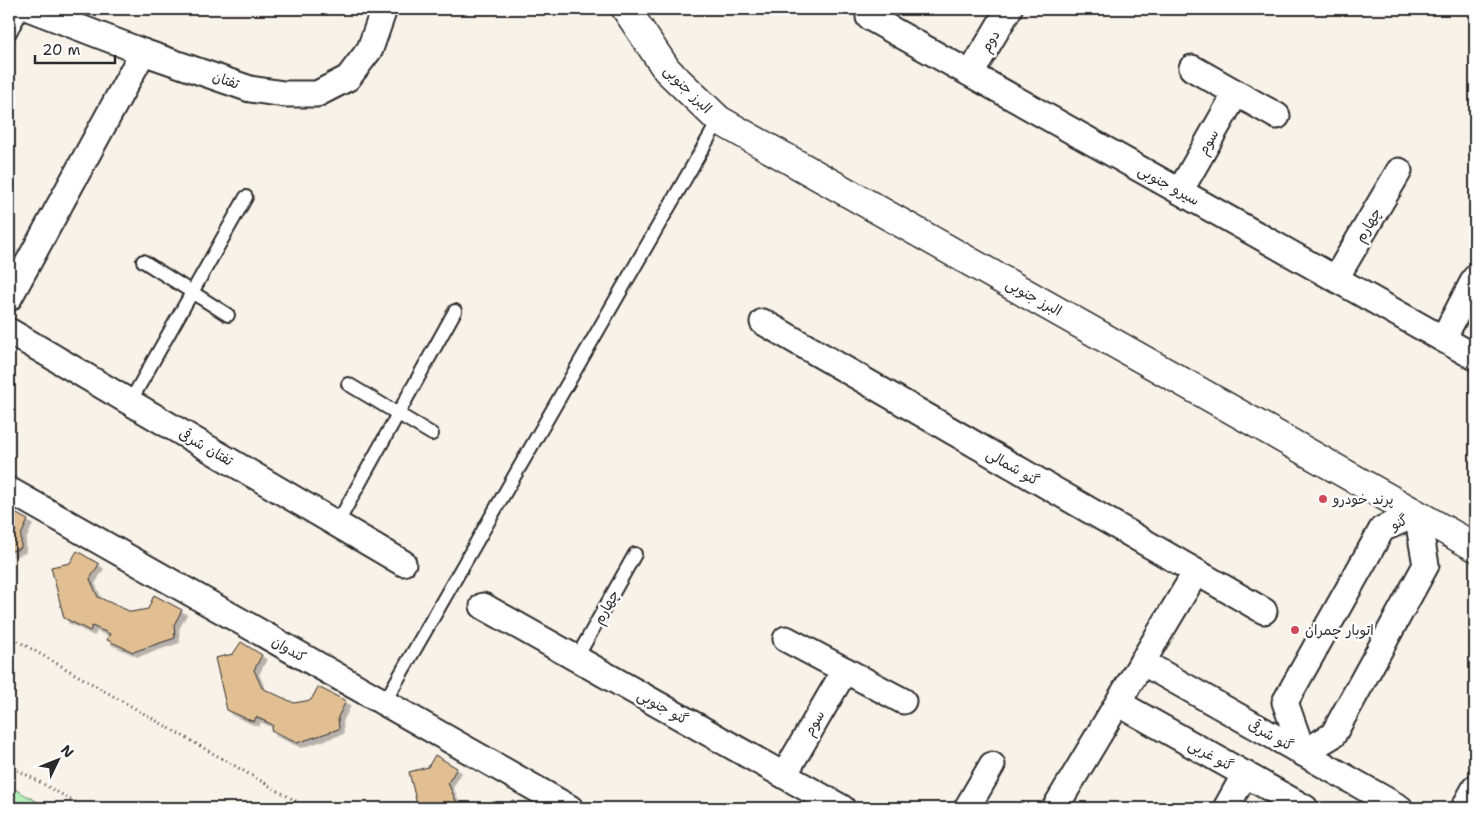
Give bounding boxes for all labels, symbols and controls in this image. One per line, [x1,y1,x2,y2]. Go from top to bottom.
street label: دوم [976,27,1005,56]
scale bar [35,32,115,64]
text: 20 m [42,40,81,60]
street label: البرز جنوبی [659,61,716,118]
street label: تفتان [210,67,243,93]
street label: سوم [1194,126,1225,160]
street label: سیرو جنوبی [1135,161,1203,210]
street label: چهارم [1351,204,1387,247]
street label: البرز جنوبی [1002,274,1065,321]
street label: تفتان شرقی [176,424,237,470]
street label: گنو شمالی [983,445,1043,490]
place label: پرند خودرو [1332,490,1394,509]
marker: پرند خودرو [1317,493,1329,505]
street label: گنو [1387,510,1411,535]
street label: چهارم [589,586,625,628]
place label: اتوبار چمران [1305,621,1374,640]
marker: اتوبار چمران [1289,624,1301,636]
street label: کندوان [269,632,309,666]
street label: گنو جنوبی [634,686,692,729]
street label: سوم [800,707,831,741]
street label: گنو شرقی [1245,715,1297,756]
north arrow [32,734,82,784]
street label: گنو غربی [1185,735,1237,776]
text: N [57,741,78,761]

